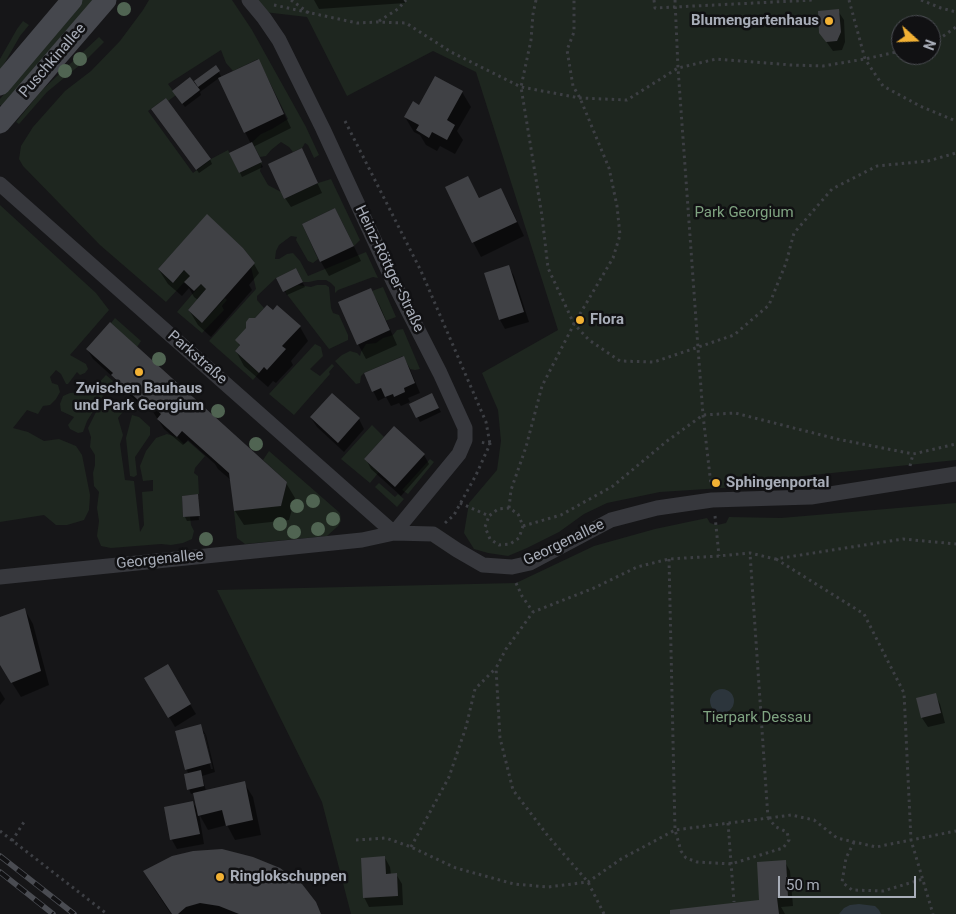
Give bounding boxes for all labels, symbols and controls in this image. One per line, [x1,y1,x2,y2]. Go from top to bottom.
place label: Blumengartenhaus [691,12,819,30]
marker: Blumengartenhaus [823,15,835,27]
north arrow [891,15,941,65]
street label: Puschkinallee [16,20,90,102]
text: N [920,37,938,52]
street label: Heinz-Röttger-Straße [350,203,428,335]
park label: Park Georgium [694,204,794,222]
place label: Flora [590,311,624,329]
marker: Flora [574,314,586,326]
street label: Parkstraße [164,327,230,389]
marker: Zwischen Bauhaus und Park Georgium [133,366,145,378]
place label: Zwischen Bauhaus und Park Georgium [74,380,204,415]
place label: Sphingenportal [726,474,829,492]
marker: Sphingenportal [710,477,722,489]
street label: Georgenallee [521,516,607,570]
street label: Georgenallee [115,546,205,574]
park label: Tierpark Dessau [703,709,811,727]
scale bar [781,866,918,898]
place label: Ringlokschuppen [230,868,347,886]
marker: Ringlokschuppen [214,871,226,883]
text: 50 m [786,876,820,894]

